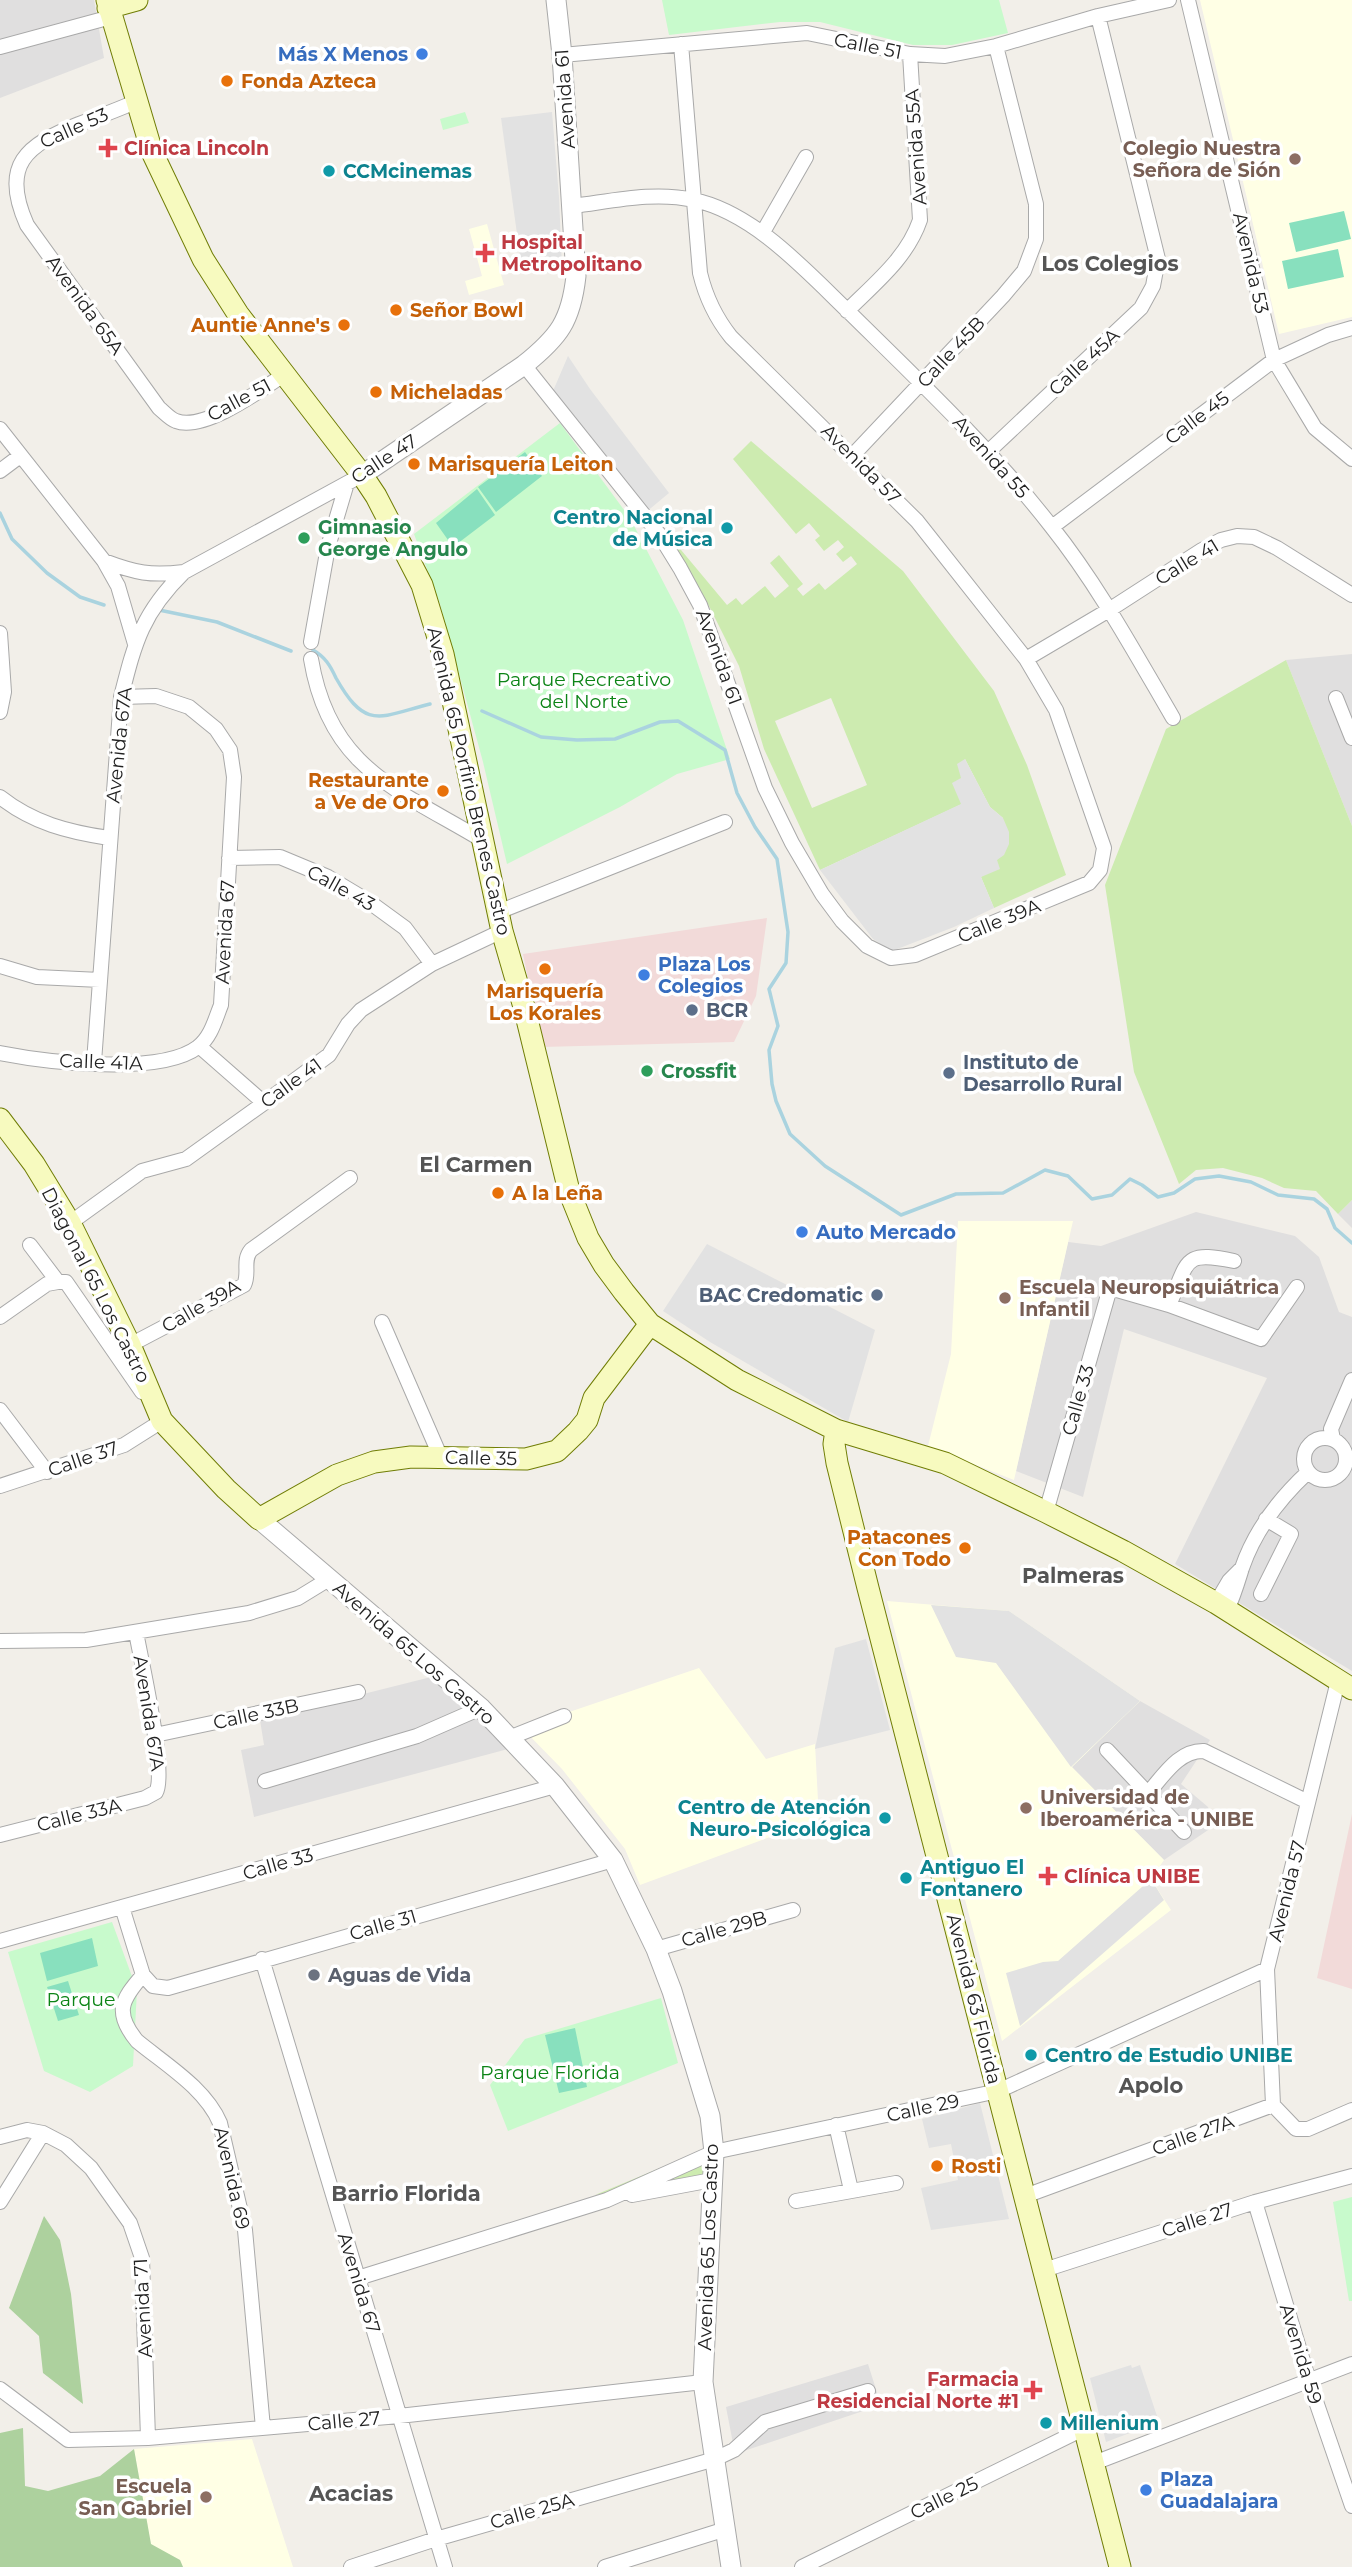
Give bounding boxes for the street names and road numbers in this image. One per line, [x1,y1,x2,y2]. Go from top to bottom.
street label: Calle 51 [832,28,904,64]
street label: Avenida 61 [550,48,580,150]
street label: Avenida 55A [900,88,932,206]
street label: Calle 53 [36,103,112,153]
street label: Avenida 53 [1228,210,1274,316]
street label: Avenida 65A [41,251,129,360]
street label: Calle 45B [912,312,990,392]
street label: Calle 45A [1044,323,1124,400]
street label: Calle 51 [203,374,275,426]
street label: Calle 45 [1160,386,1234,450]
street label: Avenida 55 [948,411,1034,503]
street label: Avenida 57 [816,419,906,509]
street label: Calle 47 [347,429,421,489]
street label: Calle 41 [1151,534,1223,590]
street label: Avenida 61 [691,606,747,708]
street label: Avenida 65 Porfirio Brenes Castro [422,625,516,938]
street label: Avenida 67A [101,685,137,804]
street label: Calle 43 [303,860,379,916]
street label: Avenida 67 [211,879,239,985]
street label: Calle 39A [954,894,1044,948]
street label: Calle 41A [59,1049,144,1075]
street label: Calle 41 [256,1053,326,1113]
street label: Diagonal 65 Los Castro [37,1183,155,1387]
street label: Calle 39A [158,1274,245,1338]
street label: Calle 33 [1057,1362,1099,1438]
street label: Calle 37 [45,1436,121,1482]
street label: Calle 35 [445,1446,518,1470]
street label: Avenida 65 Los Castro [328,1576,500,1730]
street label: Avenida 67A [129,1654,170,1773]
street label: Calle 33B [211,1694,301,1734]
street label: Calle 33A [34,1793,124,1837]
street label: Avenida 57 [1263,1838,1311,1944]
street label: Calle 33 [240,1843,316,1885]
street label: Calle 31 [347,1904,419,1946]
street label: Calle 29B [679,1906,769,1952]
street label: Avenida 63 Florida [942,1911,1006,2087]
street label: Calle 29 [885,2089,961,2127]
street label: Calle 27A [1149,2109,1237,2160]
street label: Avenida 69 [209,2124,255,2232]
street label: Avenida 65 Los Castro [693,2143,723,2351]
street label: Calle 27 [1159,2198,1235,2242]
street label: Avenida 67 [333,2230,385,2336]
street label: Avenida 71 [129,2258,157,2358]
street label: Avenida 59 [1275,2301,1327,2407]
street label: Calle 27 [307,2406,381,2436]
street label: Calle 25 [906,2472,982,2524]
street label: Calle 25A [487,2488,577,2534]

